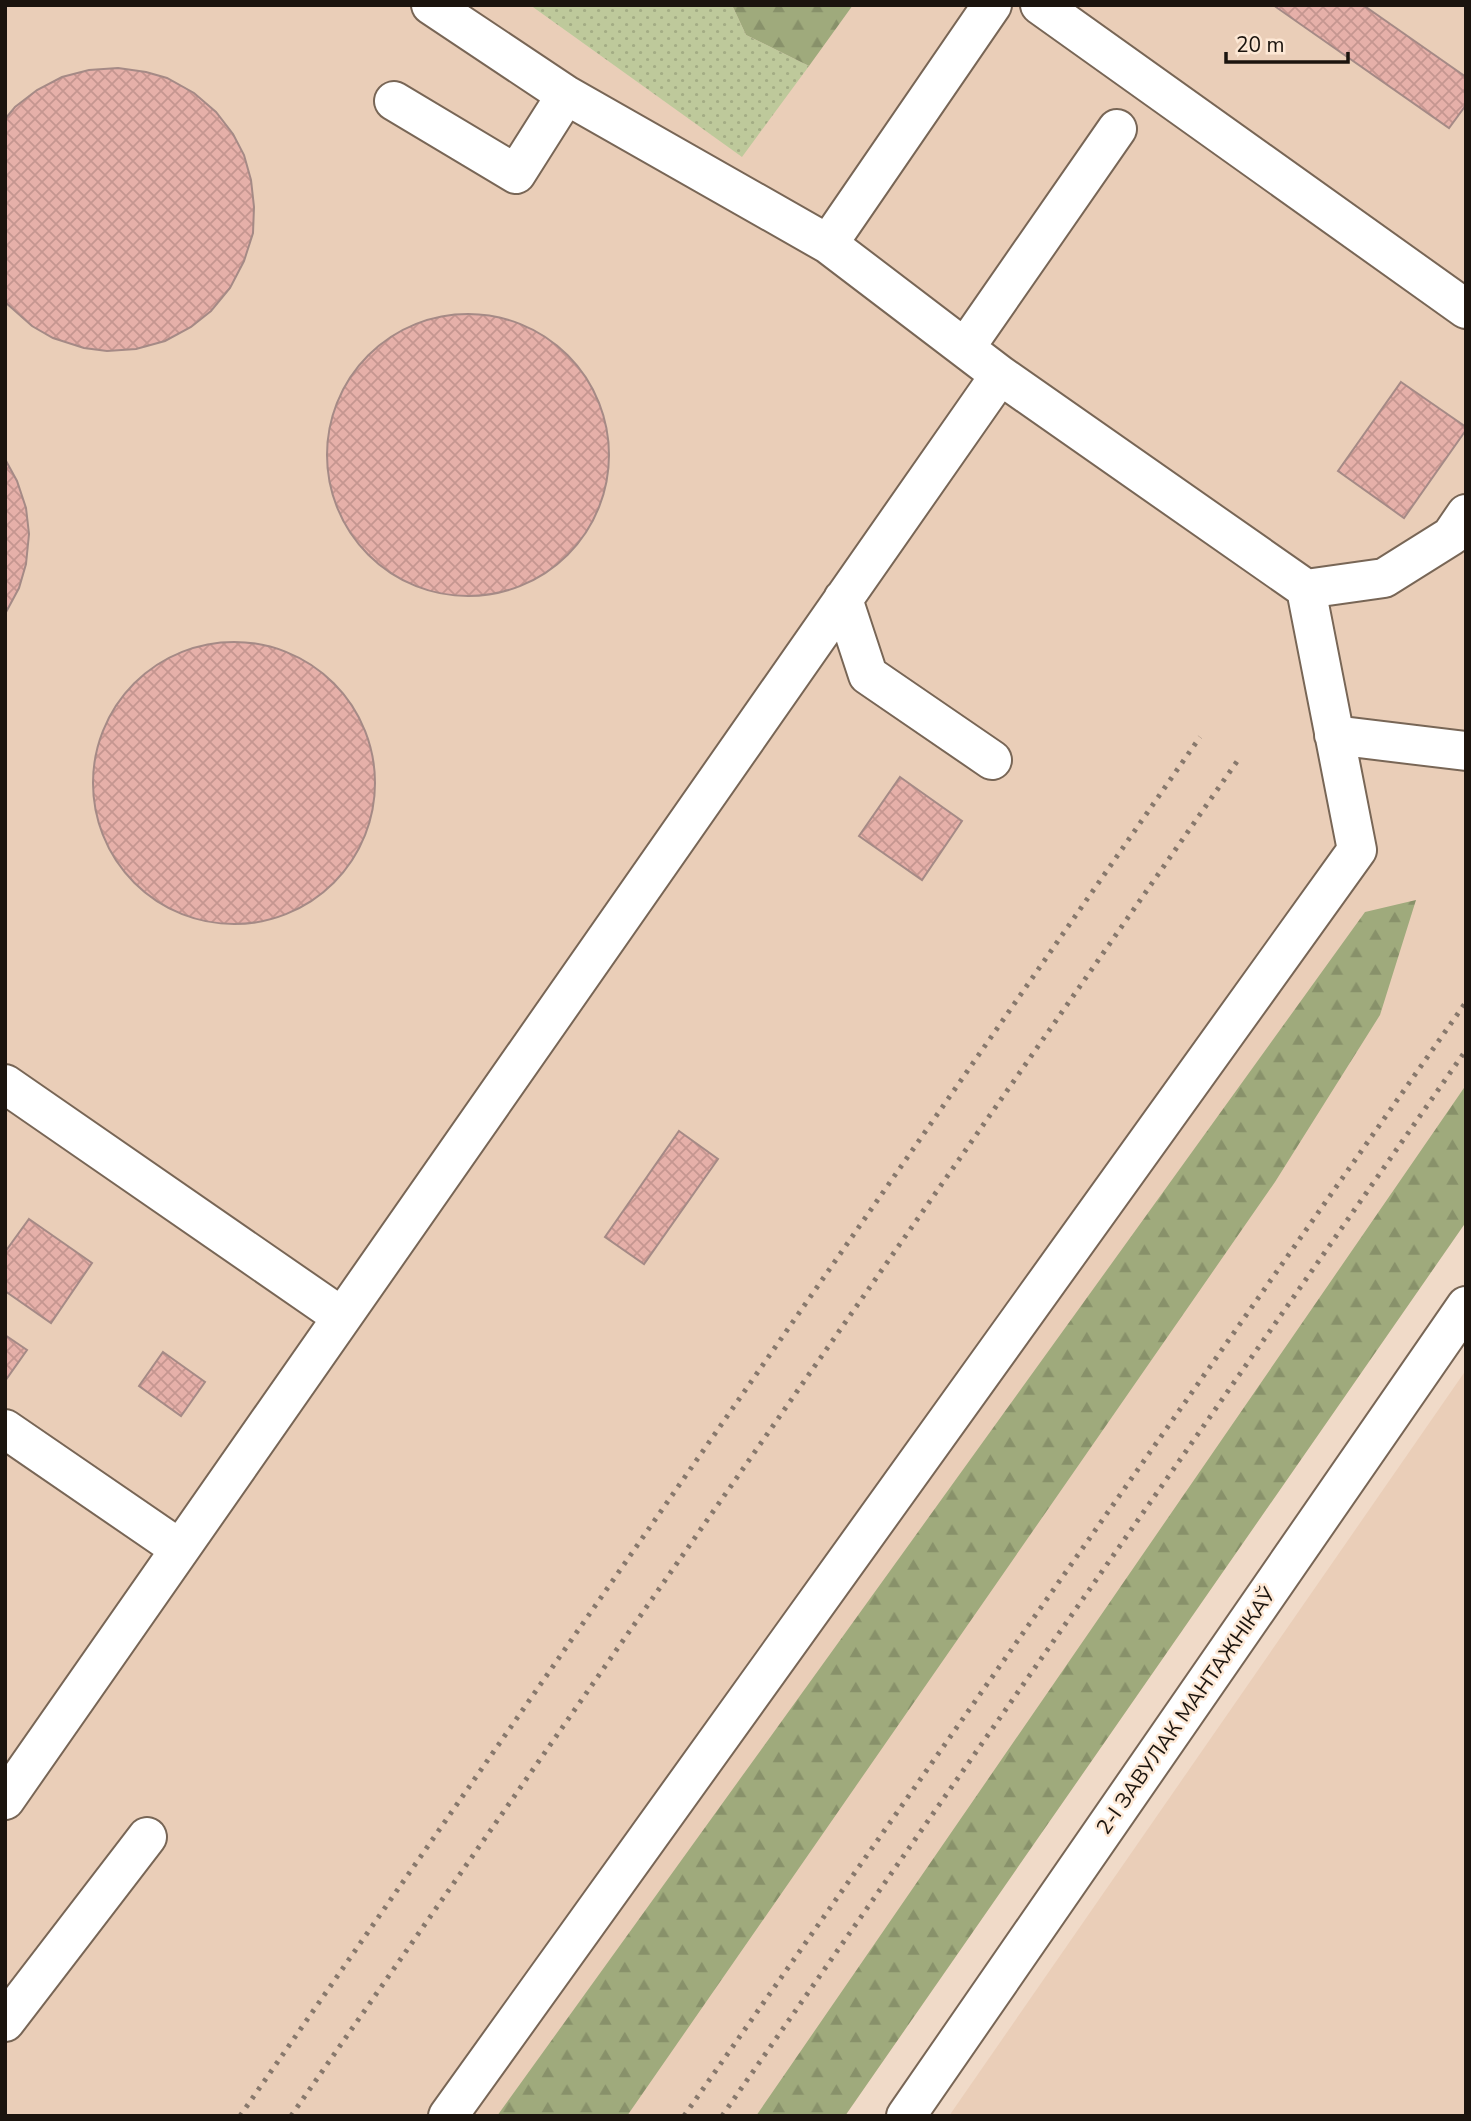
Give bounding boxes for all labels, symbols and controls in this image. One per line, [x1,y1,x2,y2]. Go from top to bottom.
scale bar [1226,21,1348,65]
text: 20 m [1236,31,1285,59]
street label: 2-І ЗАВУЛАК МАНТАЖНІКАЎ [1090,1582,1283,1840]

